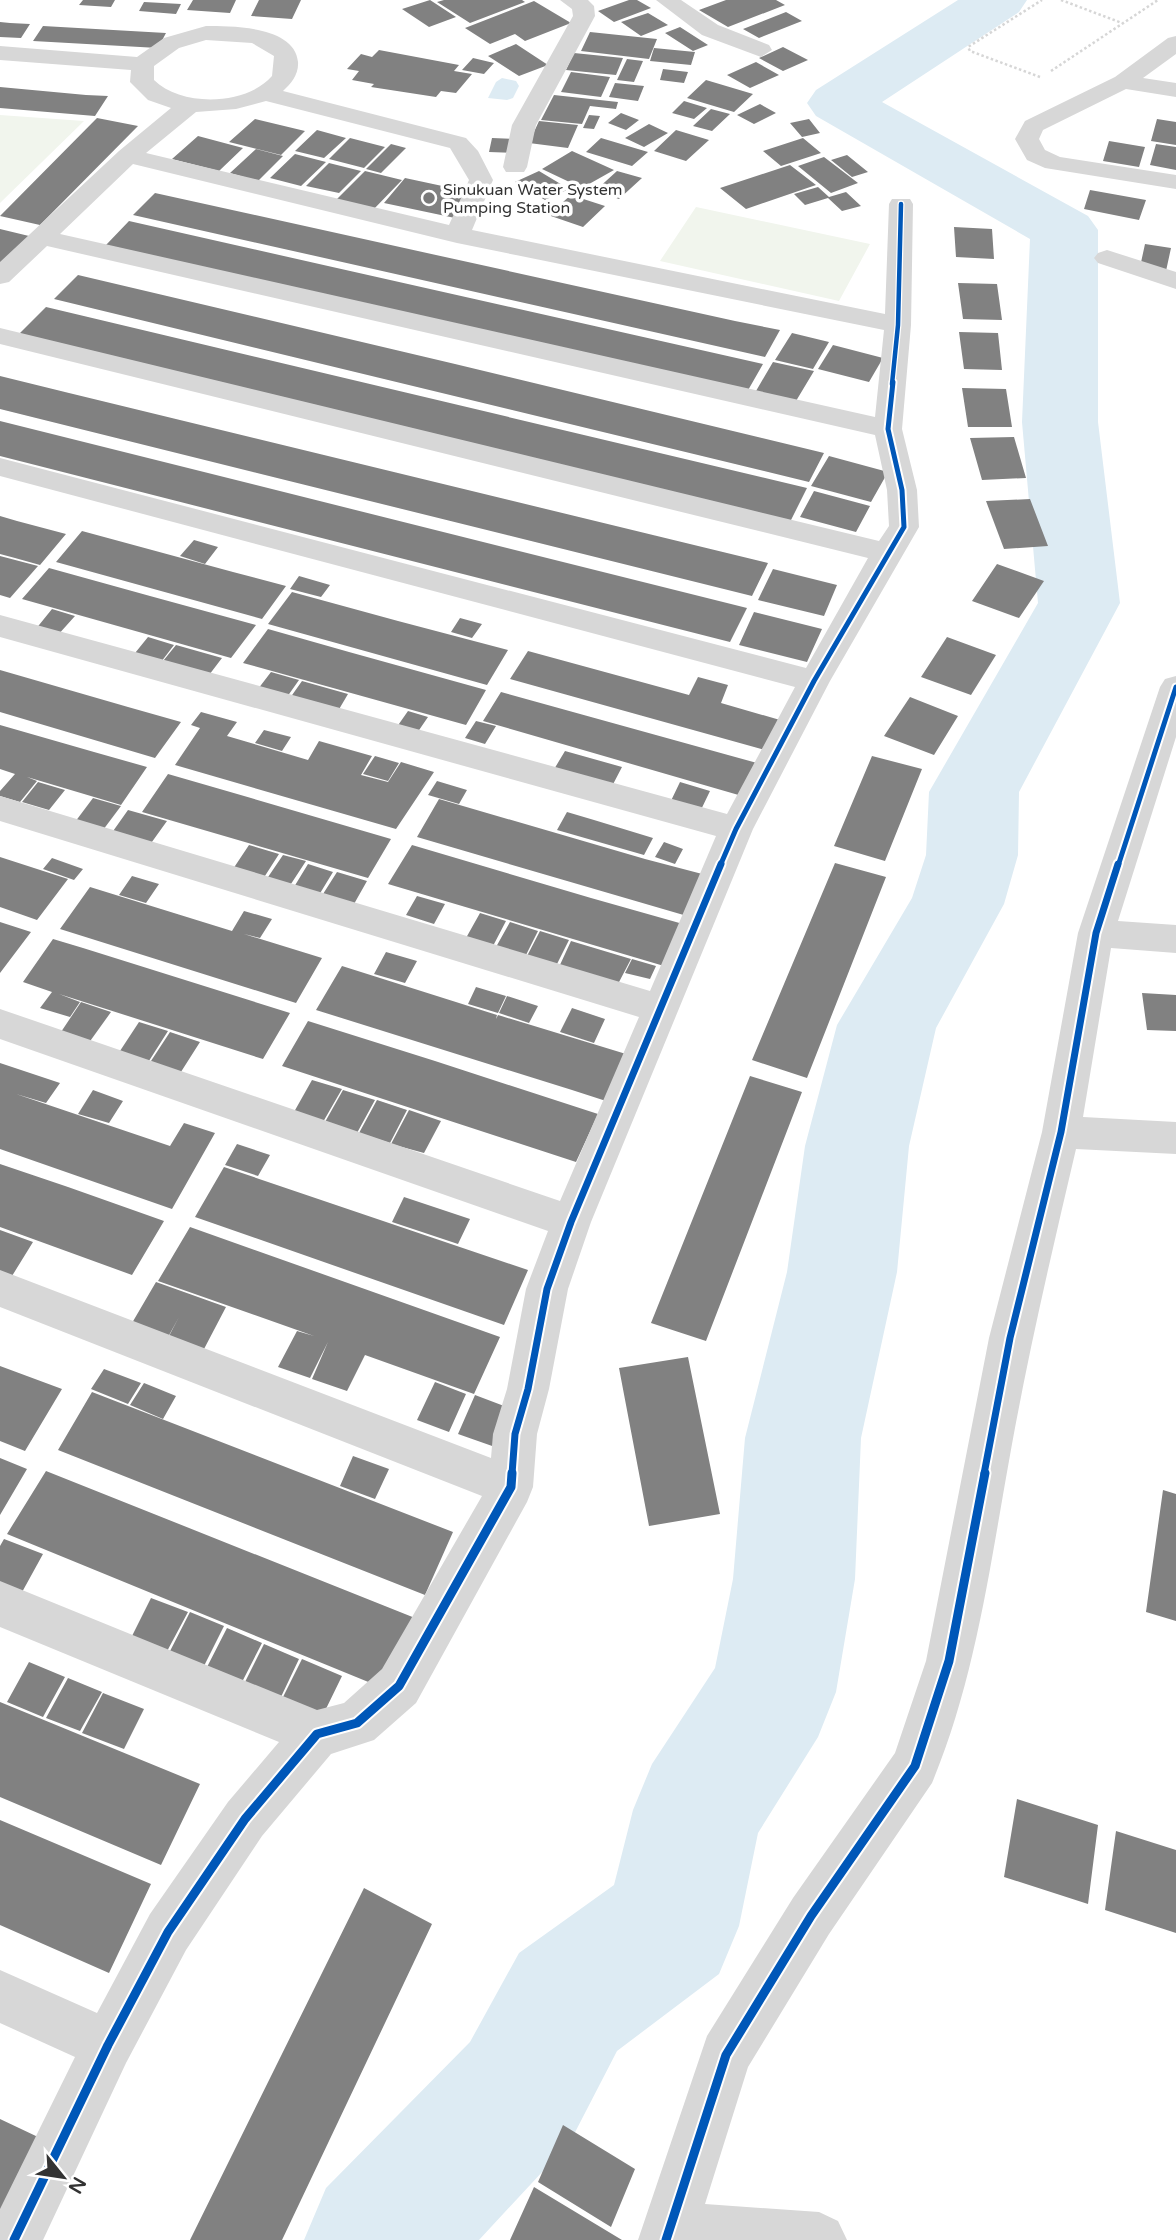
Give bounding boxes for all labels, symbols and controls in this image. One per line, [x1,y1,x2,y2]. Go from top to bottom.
place label: Sinukuan Water System Pumping Station [443,180,622,218]
marker: Sinukuan Water System Pumping Station [421,190,437,206]
north arrow [28,2142,98,2212]
text: N [64,2173,90,2197]

